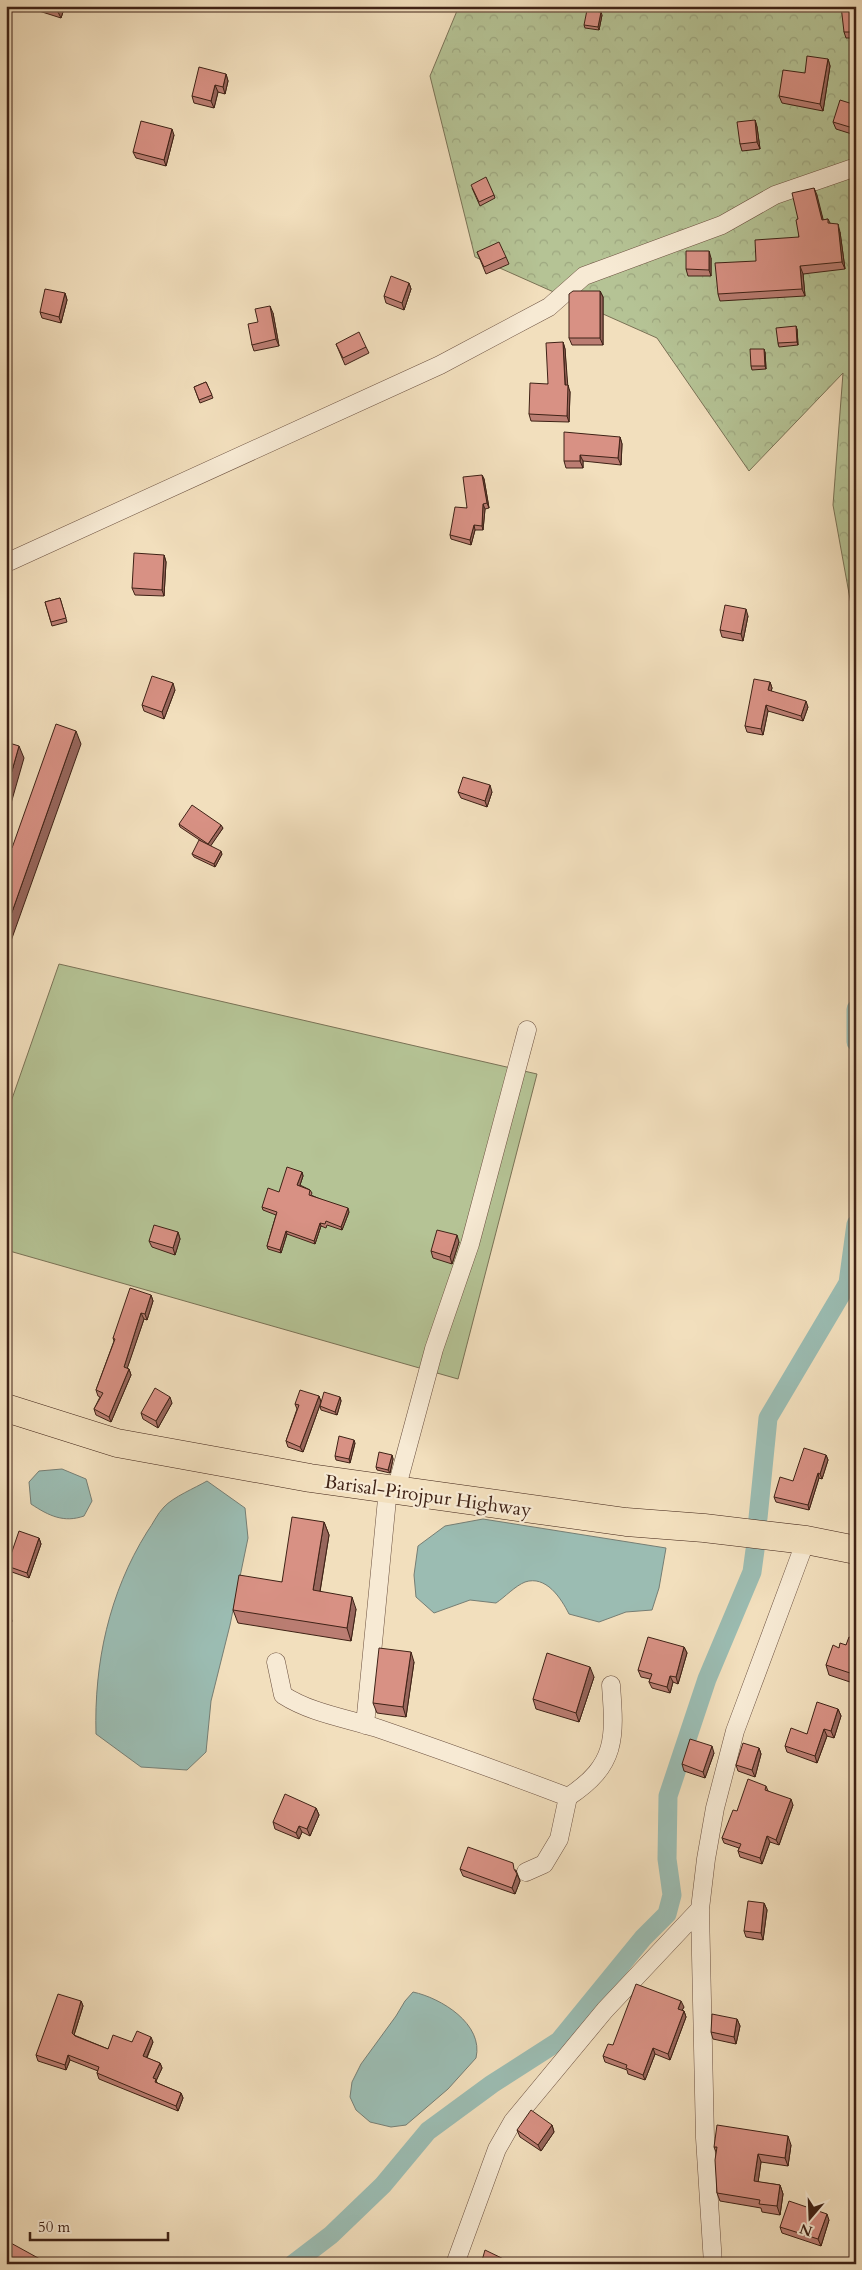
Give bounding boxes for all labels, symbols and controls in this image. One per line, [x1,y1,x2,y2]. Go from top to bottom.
street label: Barisal-Pirojpur Highway [323,1469,533,1523]
north arrow [784,2192,834,2242]
scale bar [30,2210,168,2242]
text: 50 m [38,2217,70,2237]
text: N [797,2219,815,2241]

